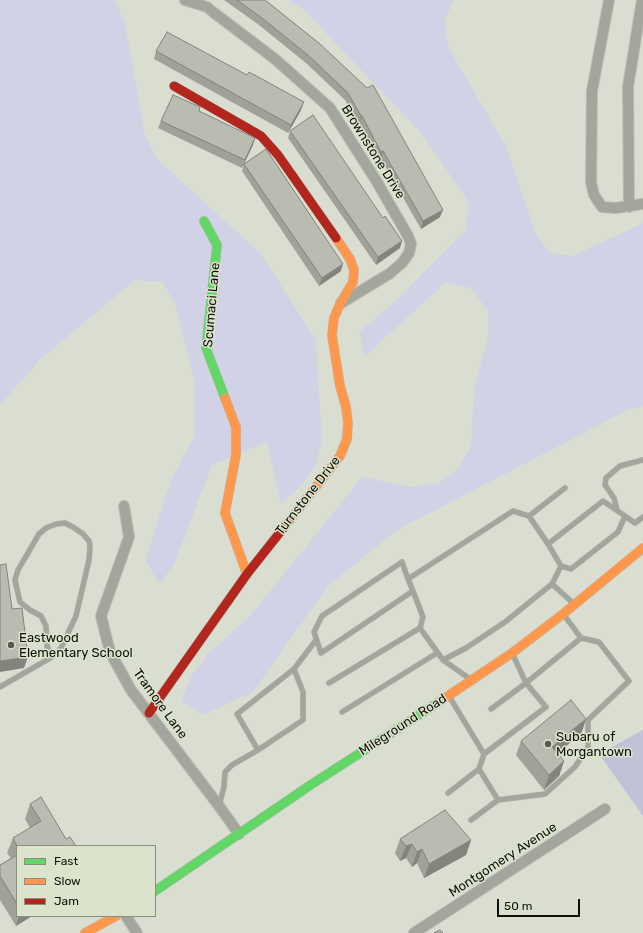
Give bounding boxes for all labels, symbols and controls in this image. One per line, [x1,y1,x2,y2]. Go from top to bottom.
street label: Brownstone Drive [338,102,408,202]
street label: Scumaci Lane [201,262,223,348]
street label: Turnstone Drive [272,453,344,539]
place label: Eastwood Elementary School [19,630,133,661]
marker: Eastwood Elementary School [6,640,16,650]
street label: Tramore Lane [129,666,191,742]
street label: Mileground Road [356,691,450,759]
place label: Subaru of Morgantown [556,729,632,760]
marker: Subaru of Morgantown [543,739,553,749]
street label: Montgomery Avenue [446,819,560,901]
legend [16,845,156,917]
text: Fast [54,854,78,868]
text: Slow [54,874,81,888]
scale bar [499,891,582,917]
text: Jam [54,894,79,908]
text: 50 m [504,899,532,913]

